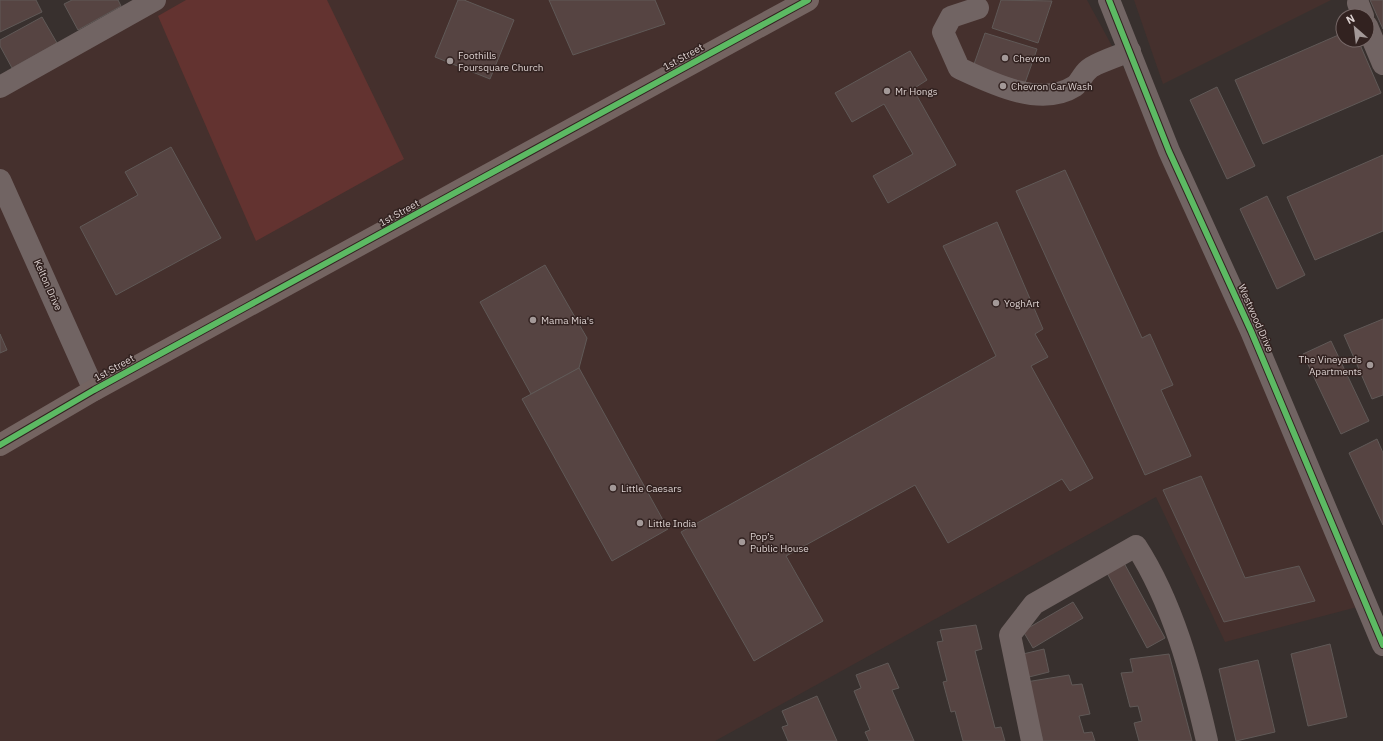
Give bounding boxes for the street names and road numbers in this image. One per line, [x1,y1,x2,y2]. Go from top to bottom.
street label: 1st Street [661,40,706,73]
street label: 1st Street [377,196,422,229]
street label: Kelton Drive [31,257,65,313]
street label: Westwood Drive [1235,282,1277,354]
street label: 1st Street [92,351,137,384]

